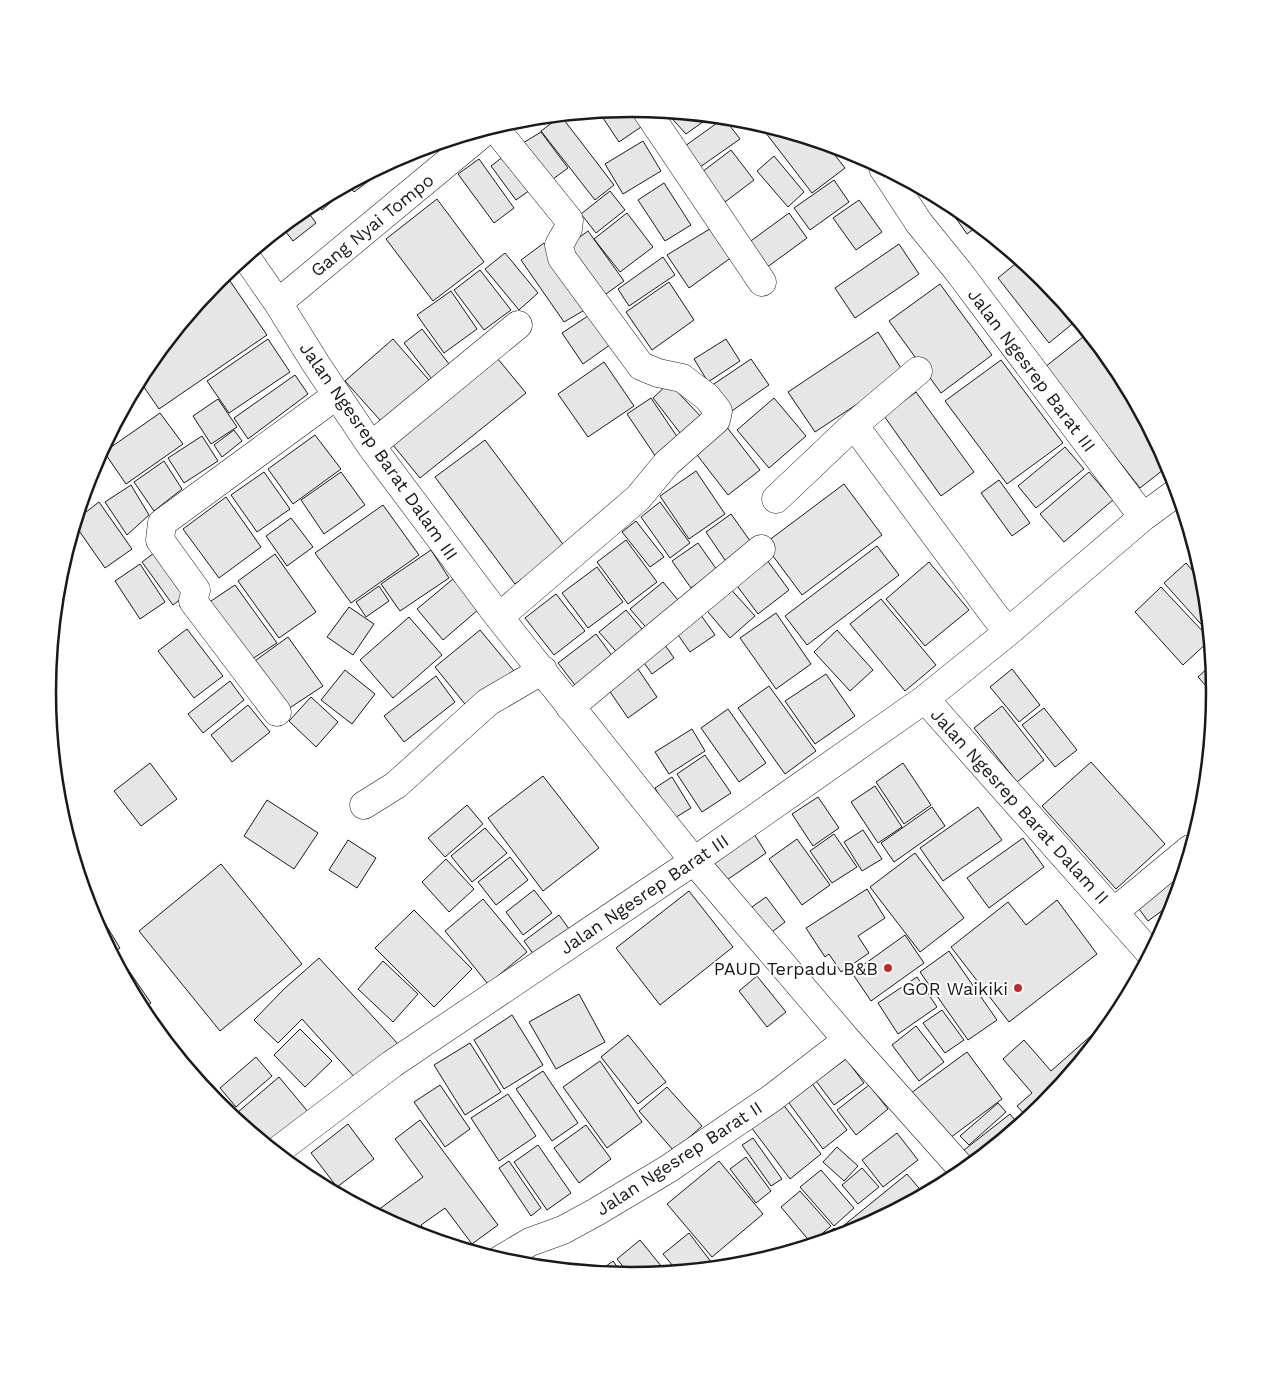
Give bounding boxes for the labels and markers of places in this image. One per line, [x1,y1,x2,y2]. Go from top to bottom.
place label: PAUD Terpadu B&B [714,958,878,979]
marker: PAUD Terpadu B&B [882,962,894,974]
place label: GOR Waikiki [902,978,1008,999]
marker: GOR Waikiki [1012,982,1024,994]

